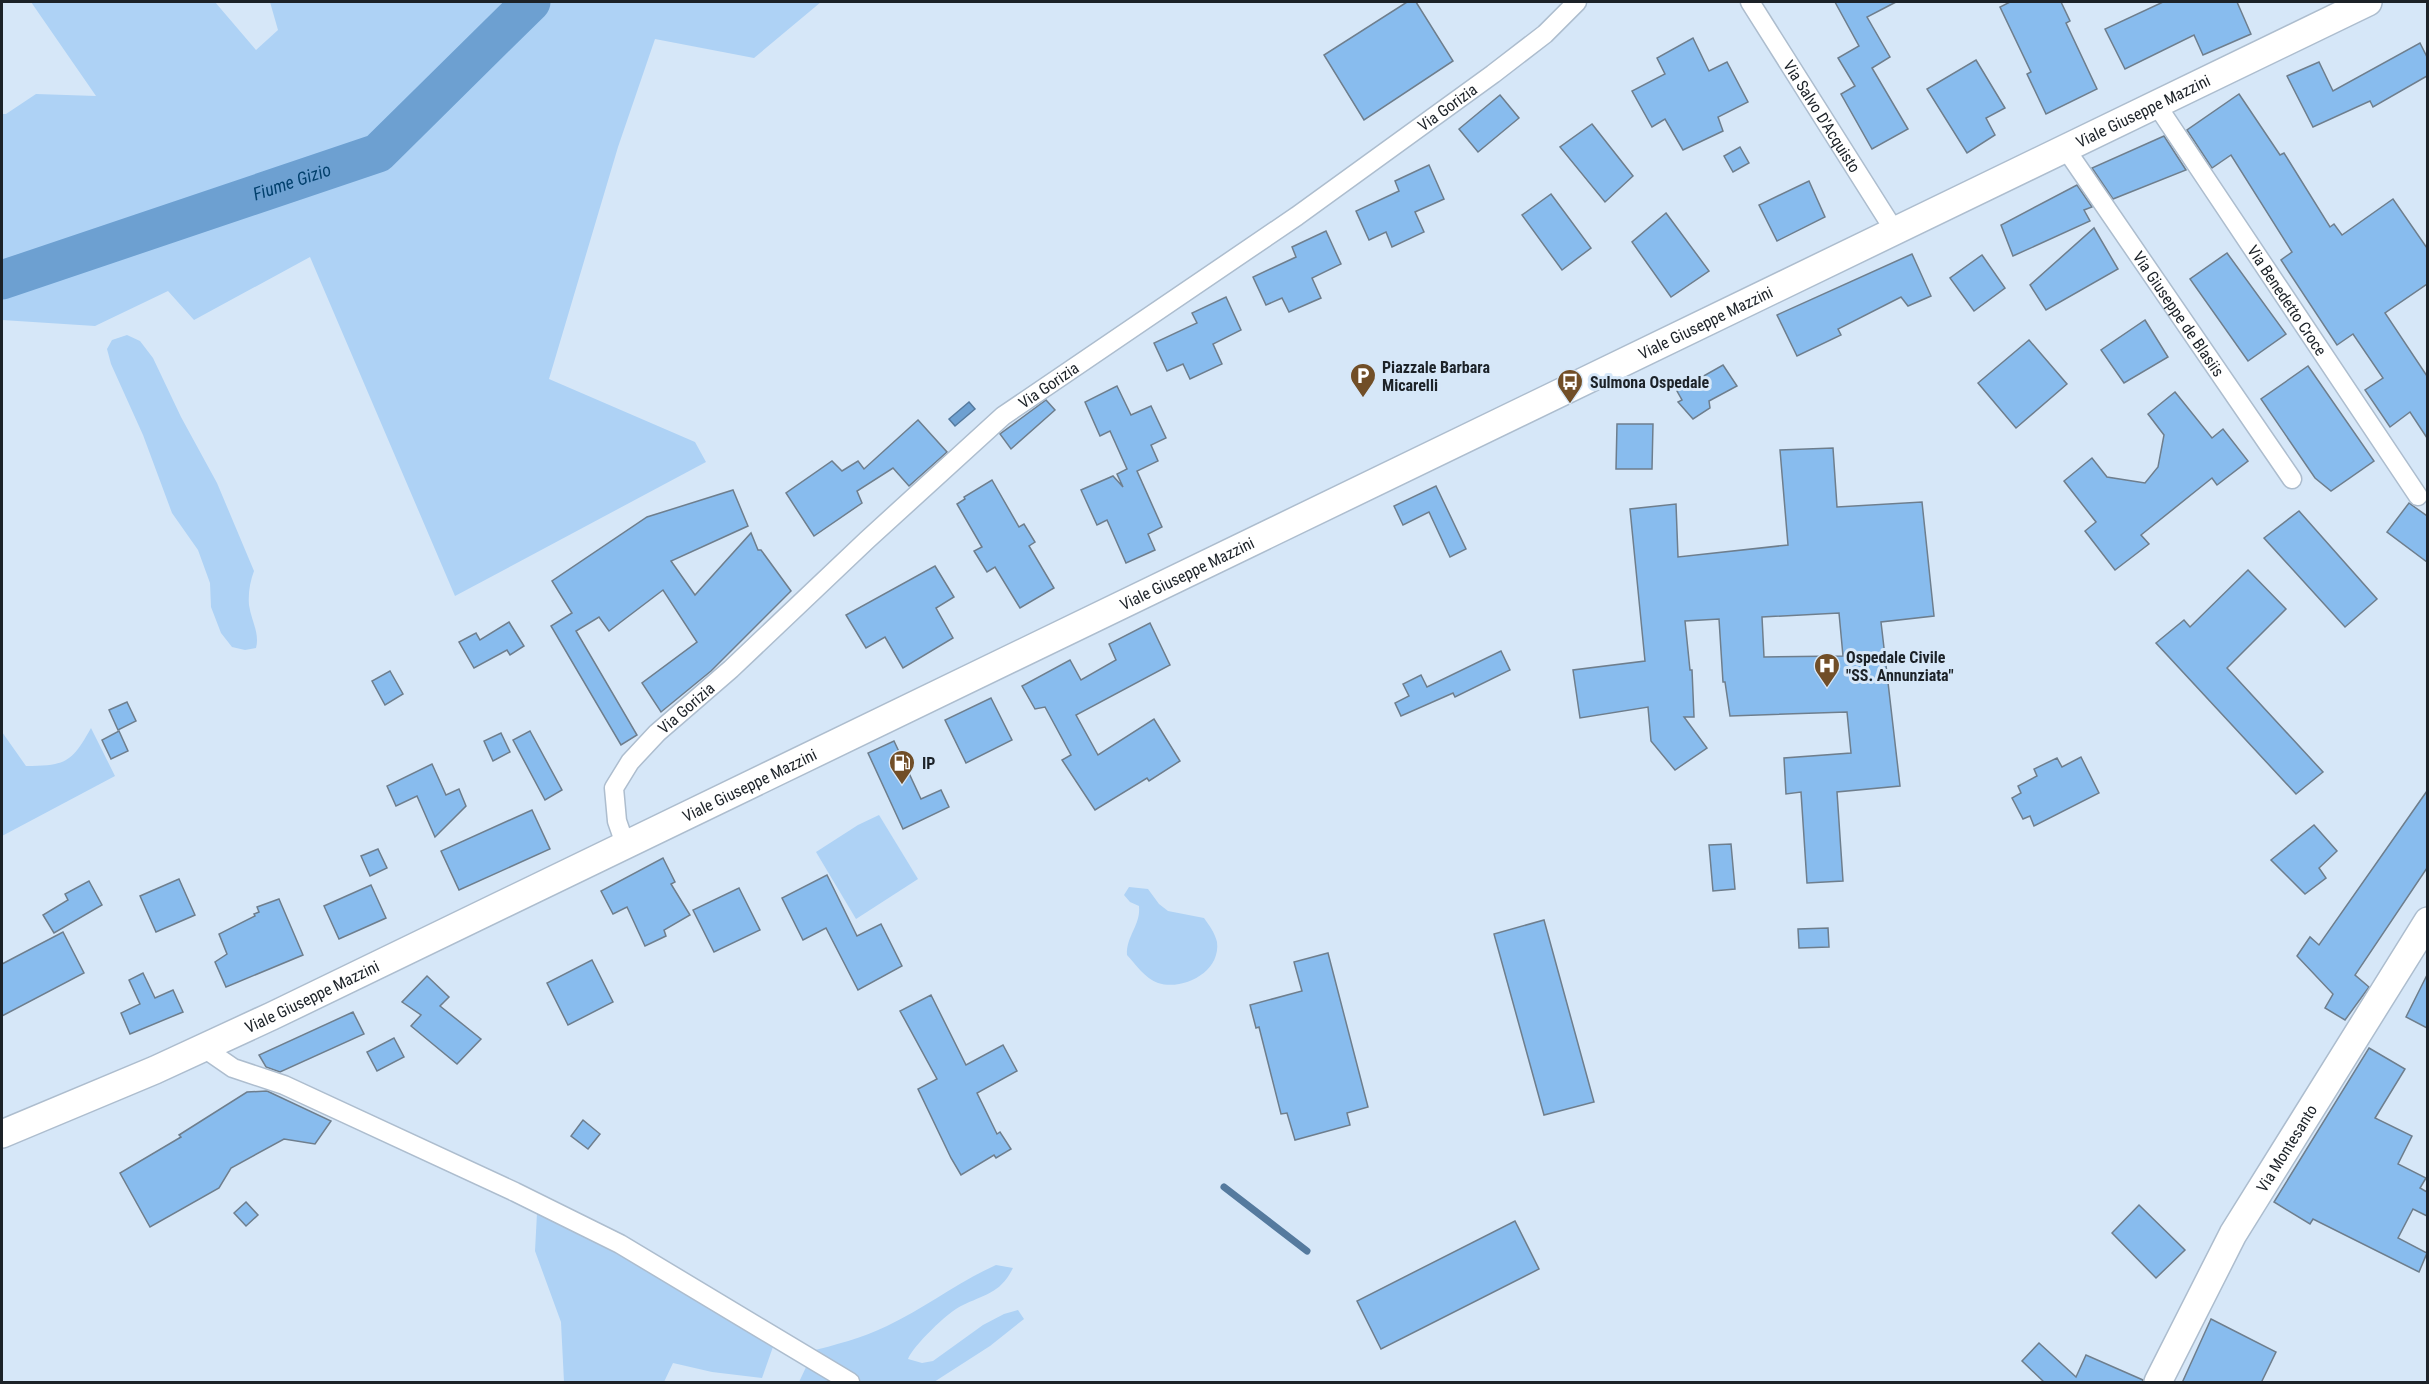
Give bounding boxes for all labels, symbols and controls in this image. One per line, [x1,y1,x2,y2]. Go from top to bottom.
street label: Via Salvo D'Acquisto [1779,57,1864,176]
street label: Viale Giuseppe Mazzini [2073,71,2213,152]
street label: Via Gorizia [1414,80,1481,135]
water label: Fiume Gizio [250,159,334,205]
street label: Via Benedetto Croce [2243,242,2330,359]
street label: Via Giuseppe de Blasiis [2129,248,2228,380]
street label: Viale Giuseppe Mazzini [1635,283,1776,364]
street label: Via Gorizia [1015,358,1082,413]
place label: Piazzale Barbara Micarelli [1382,358,1490,395]
parking icon: Piazzale Barbara Micarelli [1348,361,1378,399]
bus stop icon: Sulmona Ospedale [1555,367,1585,405]
place label: Sulmona Ospedale [1590,373,1709,392]
street label: Viale Giuseppe Mazzini [1117,533,1257,614]
place label: Ospedale Civile "SS. Annunziata" [1846,648,1954,685]
hospital icon: Ospedale Civile "SS. Annunziata" [1812,651,1842,689]
street label: Via Gorizia [654,679,718,738]
street label: Viale Giuseppe Mazzini [679,745,820,826]
fuel station icon: IP [887,748,917,786]
place label: IP [922,754,935,773]
street label: Viale Giuseppe Mazzini [242,957,382,1037]
street label: Via Montesanto [2253,1101,2321,1196]

